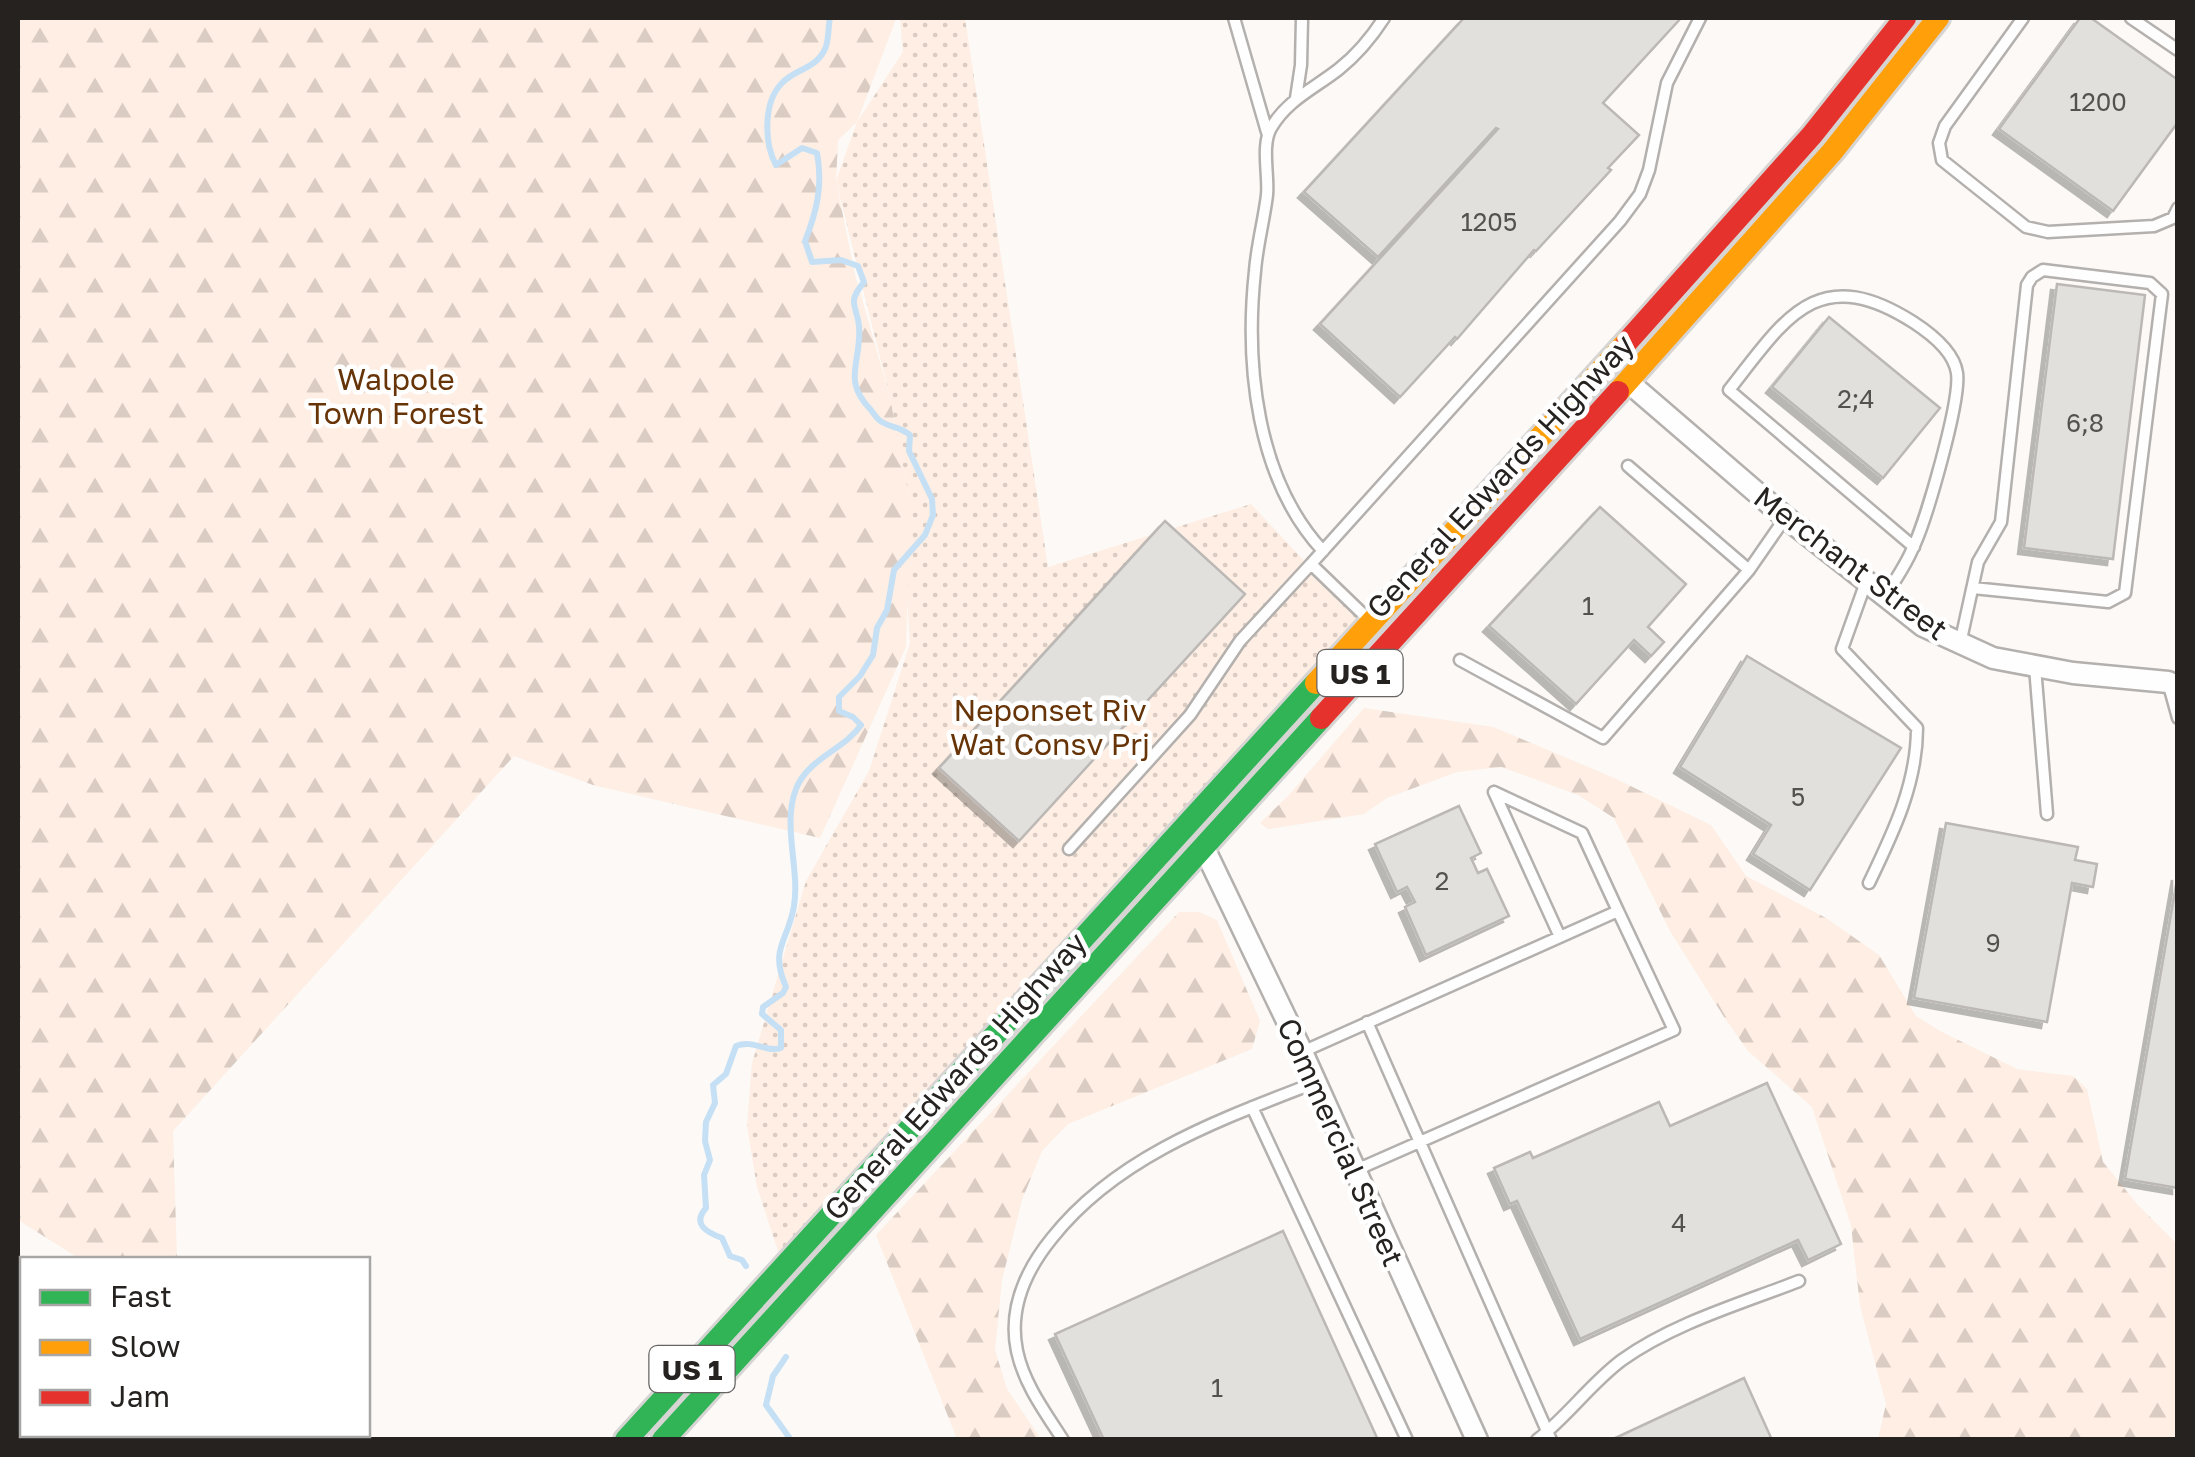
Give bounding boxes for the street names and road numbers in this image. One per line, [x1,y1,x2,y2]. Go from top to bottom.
street label: General Edwards Highway [1359,327,1641,625]
street label: Merchant Street [1747,479,1955,647]
road number: US 1 [1318,650,1402,696]
street label: General Edwards Highway [816,925,1094,1227]
street label: Commercial Street [1270,1012,1412,1272]
road number: US 1 [650,1346,734,1392]

